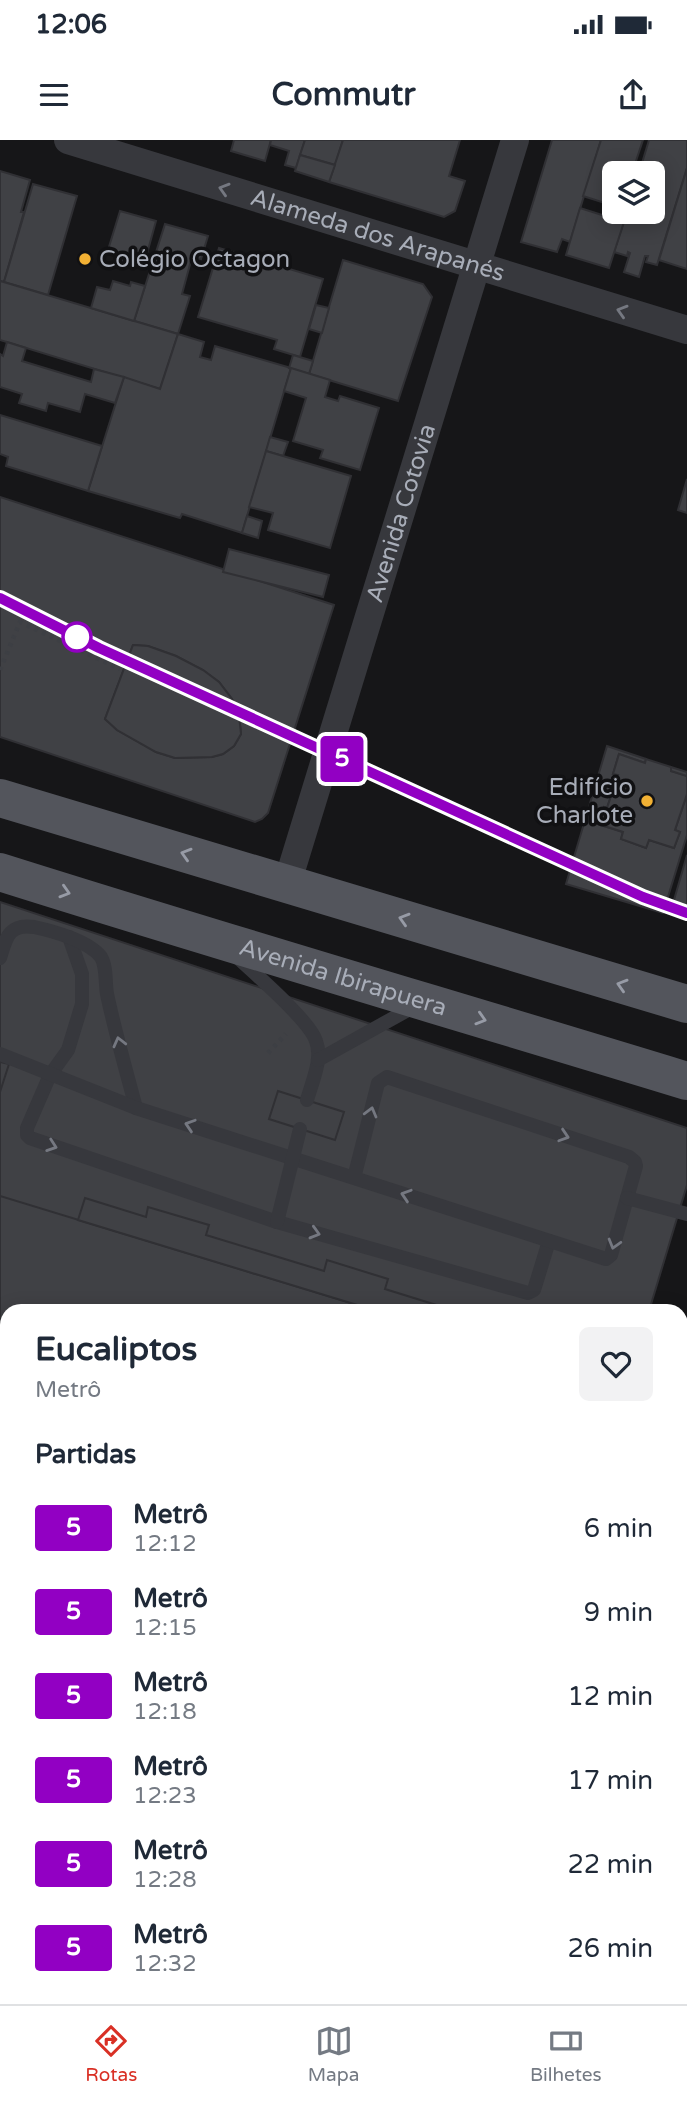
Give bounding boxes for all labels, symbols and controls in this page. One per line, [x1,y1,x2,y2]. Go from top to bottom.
text: 12:06 [35,9,107,40]
icon: menu [35,76,73,114]
text: Commutr [272,76,415,114]
icon: share [614,76,652,114]
map controls [602,161,665,224]
button: layers [602,161,665,224]
one-way arrow [218,182,230,197]
street label: Alameda dos Arapanés [247,183,508,288]
place label: Colégio Octagon [99,245,290,274]
marker: Colégio Octagon [77,251,93,267]
one-way arrow [616,304,628,319]
street label: Avenida Cotovia [360,420,442,606]
unlabelled marker [62,622,92,652]
line badge: 5 [319,736,365,782]
text: 5 [334,744,350,773]
place label: Edifício Charlote [536,773,633,830]
marker: Edifício Charlote [639,793,655,809]
one-way arrow [180,848,193,862]
one-way arrow [59,884,71,899]
one-way arrow [398,913,410,928]
street label: Avenida Ibirapuera [236,933,450,1023]
one-way arrow [616,978,628,993]
one-way arrow [475,1011,487,1026]
one-way arrow [113,1036,127,1048]
one-way arrow [363,1106,377,1118]
one-way arrow [184,1119,196,1134]
one-way arrow [558,1128,570,1142]
one-way arrow [46,1138,58,1152]
one-way arrow [401,1189,413,1203]
one-way arrow [309,1224,321,1239]
one-way arrow [608,1238,622,1250]
button: heart [579,1327,653,1401]
text: Eucaliptos [35,1330,197,1369]
text: Metrô [35,1376,101,1404]
text: Partidas [35,1439,136,1470]
text: Metrô [133,1499,208,1530]
text: 5 [66,1513,81,1542]
text: 6 min [584,1513,653,1544]
text: 12:12 [133,1530,197,1558]
text: Metrô [133,1583,208,1614]
text: 5 [66,1597,81,1626]
text: 9 min [584,1597,653,1628]
text: 12:15 [133,1614,197,1642]
text: Metrô [133,1667,208,1698]
text: 5 [66,1681,81,1710]
text: 12 min [567,1681,653,1712]
text: 12:18 [133,1698,197,1726]
text: Metrô [133,1751,208,1782]
text: 5 [66,1765,81,1794]
text: 17 min [567,1765,653,1796]
text: 12:23 [133,1782,197,1810]
text: Metrô [133,1835,208,1866]
text: 5 [66,1849,81,1878]
text: 22 min [567,1849,653,1880]
text: 12:28 [133,1866,197,1894]
text: Metrô [133,1919,208,1950]
text: 5 [66,1933,81,1962]
text: 26 min [567,1933,653,1964]
text: 12:32 [133,1950,197,1978]
tab: Rotas [85,2022,137,2086]
tab: Mapa [308,2022,359,2086]
tab: Bilhetes [530,2022,602,2086]

